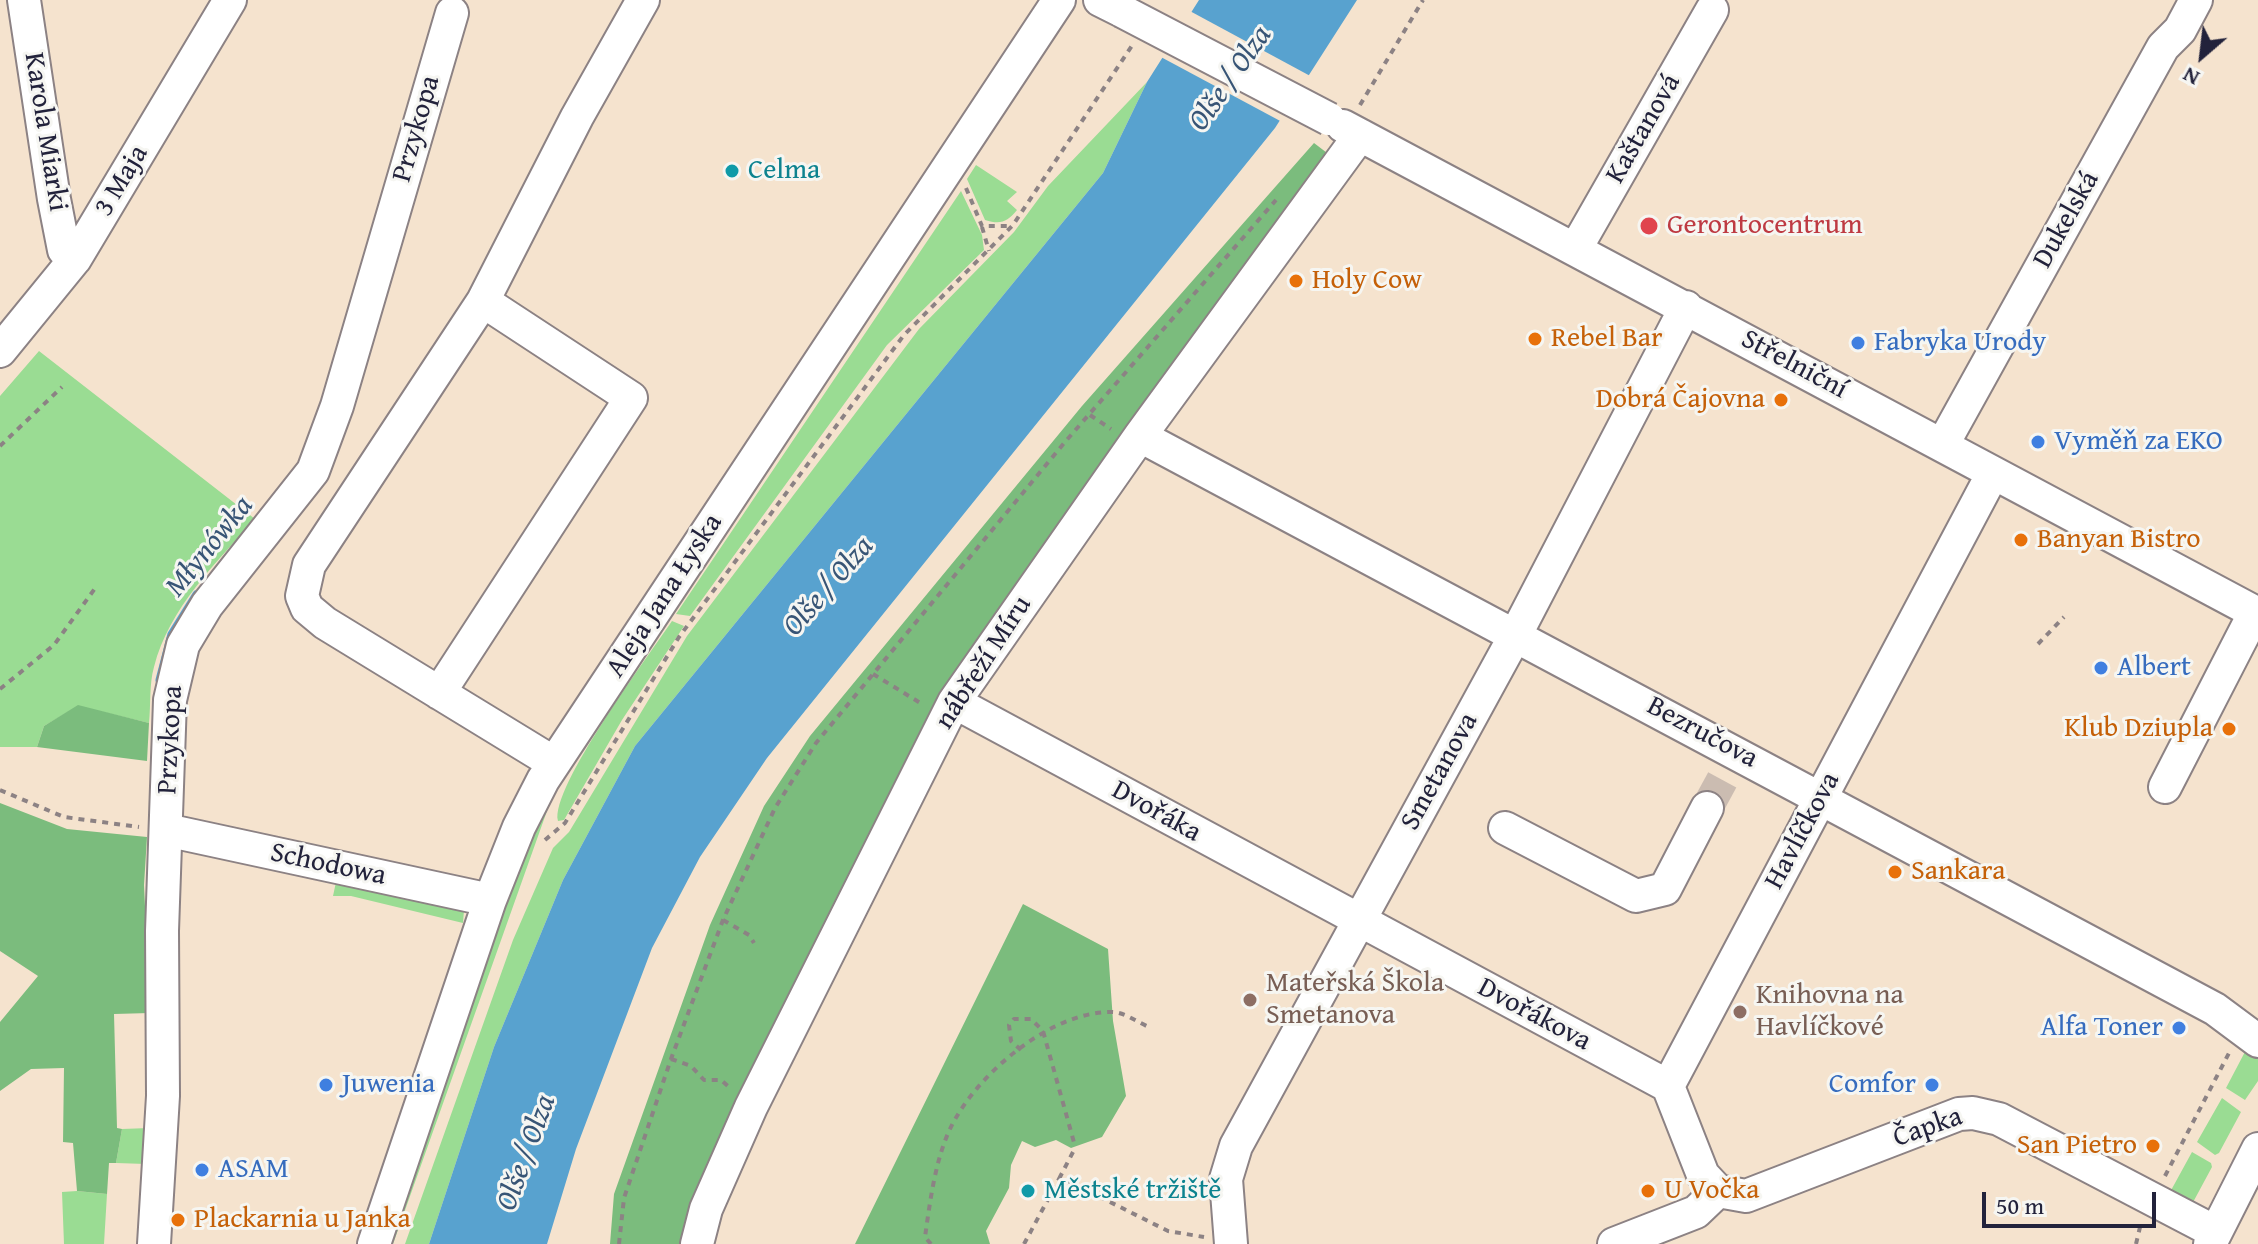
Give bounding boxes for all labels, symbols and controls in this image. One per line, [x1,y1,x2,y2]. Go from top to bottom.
north arrow [2162,16,2242,96]
water label: Olše / Olza [1182,19,1280,139]
street label: Karola Miarki [16,50,74,214]
text: N [2177,60,2205,95]
street label: Kaštanová [1599,68,1689,190]
street label: Przykopa [386,72,448,186]
street label: 3 Maja [88,140,156,222]
place label: Celma [748,154,820,188]
marker: Celma [723,162,741,180]
street label: Dukelská [2027,166,2107,274]
place label: Gerontocentrum [1667,209,1863,243]
marker: Gerontocentrum [1638,215,1660,237]
place label: Holy Cow [1312,264,1422,298]
marker: Holy Cow [1287,272,1305,290]
place label: Rebel Bar [1551,322,1663,356]
street label: Střelniční [1735,323,1853,407]
place label: Fabryka Urody [1874,326,2046,360]
marker: Rebel Bar [1526,330,1544,348]
marker: Fabryka Urody [1849,334,1867,352]
place label: Dobrá Čajovna [1596,383,1765,417]
marker: Dobrá Čajovna [1772,391,1790,409]
place label: Vyměň za EKO [2054,425,2223,459]
marker: Vyměň za EKO [2029,433,2047,451]
water label: Młynówka [158,489,262,605]
street label: Aleja Jana Łyska [600,508,730,684]
place label: Banyan Bistro [2037,523,2201,557]
water label: Olše / Olza [776,530,882,644]
marker: Banyan Bistro [2012,531,2030,549]
street label: nábřeží Míru [929,590,1039,736]
place label: Albert [2117,651,2191,685]
marker: Albert [2092,659,2110,677]
street label: Przykopa [151,685,191,795]
street label: Bezručova [1641,690,1763,776]
street label: Smetanova [1394,707,1486,837]
place label: Klub Dziupla [2064,712,2213,746]
marker: Klub Dziupla [2220,720,2238,738]
street label: Havlíčkova [1758,767,1848,895]
street label: Dvořáka [1105,774,1207,850]
street label: Schodowa [267,836,389,894]
place label: Sankara [1911,855,2006,889]
marker: Sankara [1886,863,1904,881]
place label: Mateřská Škola Smetanova [1266,967,1444,1033]
street label: Dvořákova [1472,971,1596,1059]
place label: Knihovna na Havlíčkové [1756,979,1904,1045]
marker: Mateřská Škola Smetanova [1241,991,1259,1009]
marker: Knihovna na Havlíčkové [1731,1003,1749,1021]
place label: Alfa Toner [2040,1011,2163,1045]
marker: Alfa Toner [2170,1019,2188,1037]
place label: Juwenia [342,1068,435,1102]
place label: Comfor [1829,1068,1916,1102]
marker: Juwenia [317,1076,335,1094]
marker: Comfor [1923,1076,1941,1094]
water label: Olše / Olza [489,1090,565,1216]
street label: Čapka [1889,1101,1967,1155]
place label: San Pietro [2017,1129,2137,1163]
marker: San Pietro [2144,1137,2162,1155]
place label: ASAM [218,1153,289,1187]
marker: ASAM [193,1161,211,1179]
place label: Městské tržiště [1044,1174,1221,1208]
place label: U Vočka [1664,1174,1759,1208]
scale bar [1986,1176,2160,1226]
marker: Městské tržiště [1019,1182,1037,1200]
marker: U Vočka [1639,1182,1657,1200]
text: 50 m [1996,1188,2044,1223]
place label: Plackarnia u Janka [194,1203,411,1237]
marker: Plackarnia u Janka [169,1211,187,1229]

